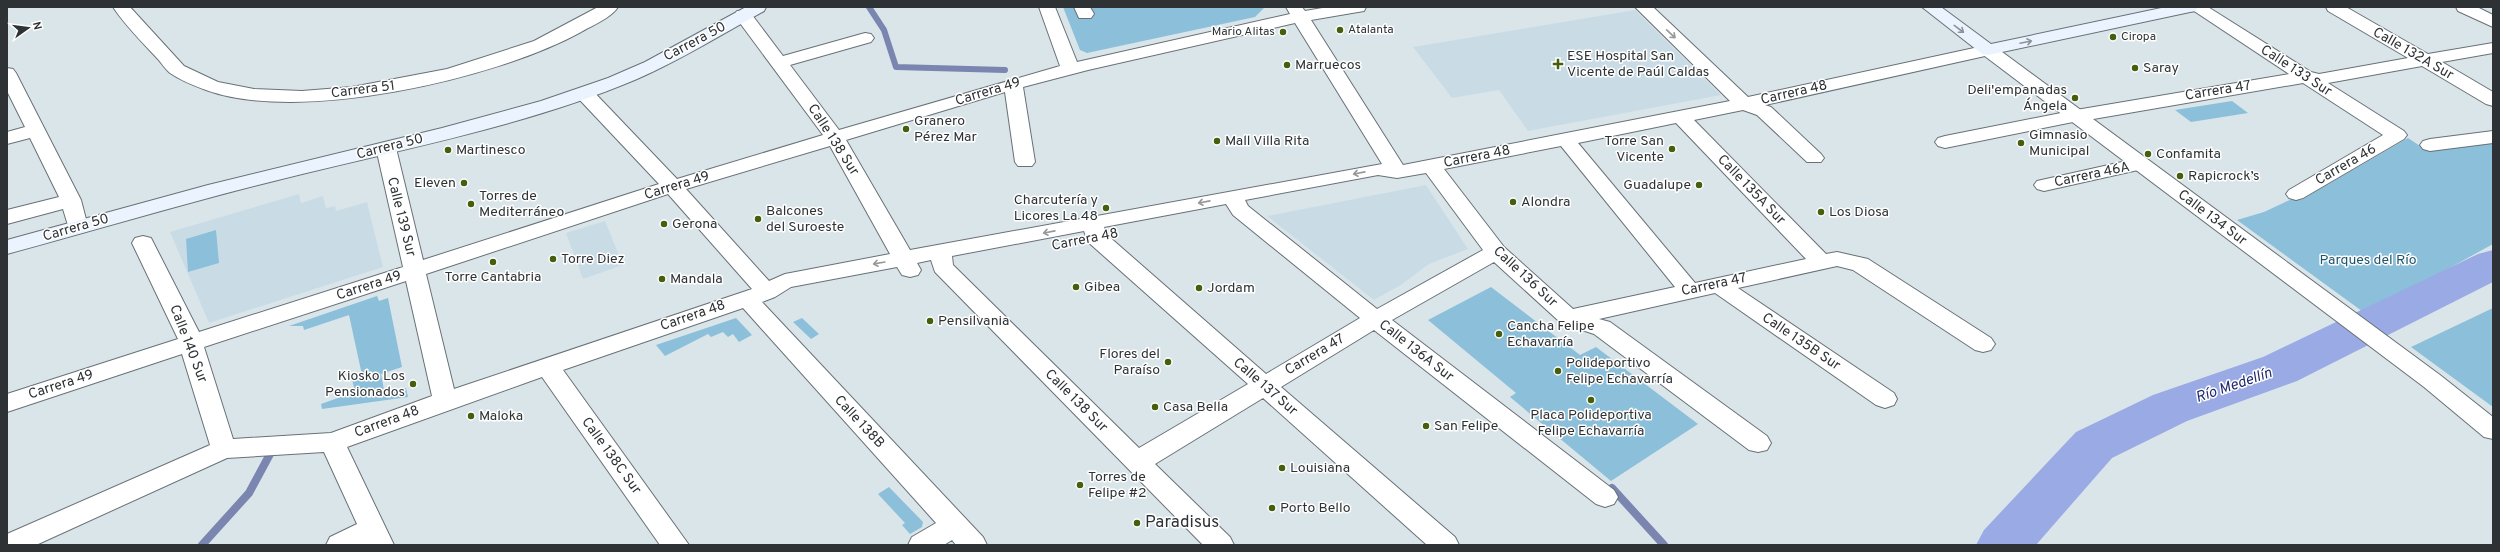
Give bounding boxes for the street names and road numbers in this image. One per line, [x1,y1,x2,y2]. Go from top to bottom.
street label: Carrera 50 [661,18,729,66]
street label: Calle 132A Sur [2370,24,2457,84]
street label: Calle 133 Sur [2257,42,2335,101]
street label: Carrera 49 [953,74,1023,110]
street label: Carrera 48 [1759,77,1829,109]
street label: Carrera 47 [2184,77,2252,105]
street label: Carrera 51 [330,78,396,102]
street label: Calle 138 Sur [804,101,863,179]
street label: Carrera 50 [355,130,425,164]
street label: Carrera 46 [2312,141,2380,189]
street label: Carrera 48 [1442,142,1512,172]
street label: Calle 135A Sur [1713,151,1789,229]
street label: Carrera 46A [2053,159,2131,191]
street label: Carrera 49 [642,168,712,204]
street label: Calle 139 Sur [383,175,419,259]
street label: Calle 134 Sur [2174,187,2250,250]
street label: Carrera 50 [41,210,111,246]
street label: Carrera 48 [1050,225,1120,255]
street label: Calle 136 Sur [1489,243,1561,311]
street label: Carrera 49 [334,267,404,305]
street label: Carrera 47 [1680,270,1748,300]
street label: Carrera 48 [658,297,728,335]
street label: Calle 140 Sur [165,303,211,386]
street label: Calle 135B Sur [1758,309,1844,375]
street label: Calle 136A Sur [1375,316,1457,386]
street label: Carrera 47 [1282,331,1348,379]
street label: Calle 137 Sur [1229,354,1301,420]
street label: Carrera 49 [26,366,96,404]
street label: Calle 138 Sur [1041,366,1111,436]
street label: Calle 138B [830,392,888,452]
street label: Carrera 48 [352,402,422,442]
street label: Calle 138C Sur [577,414,645,498]

